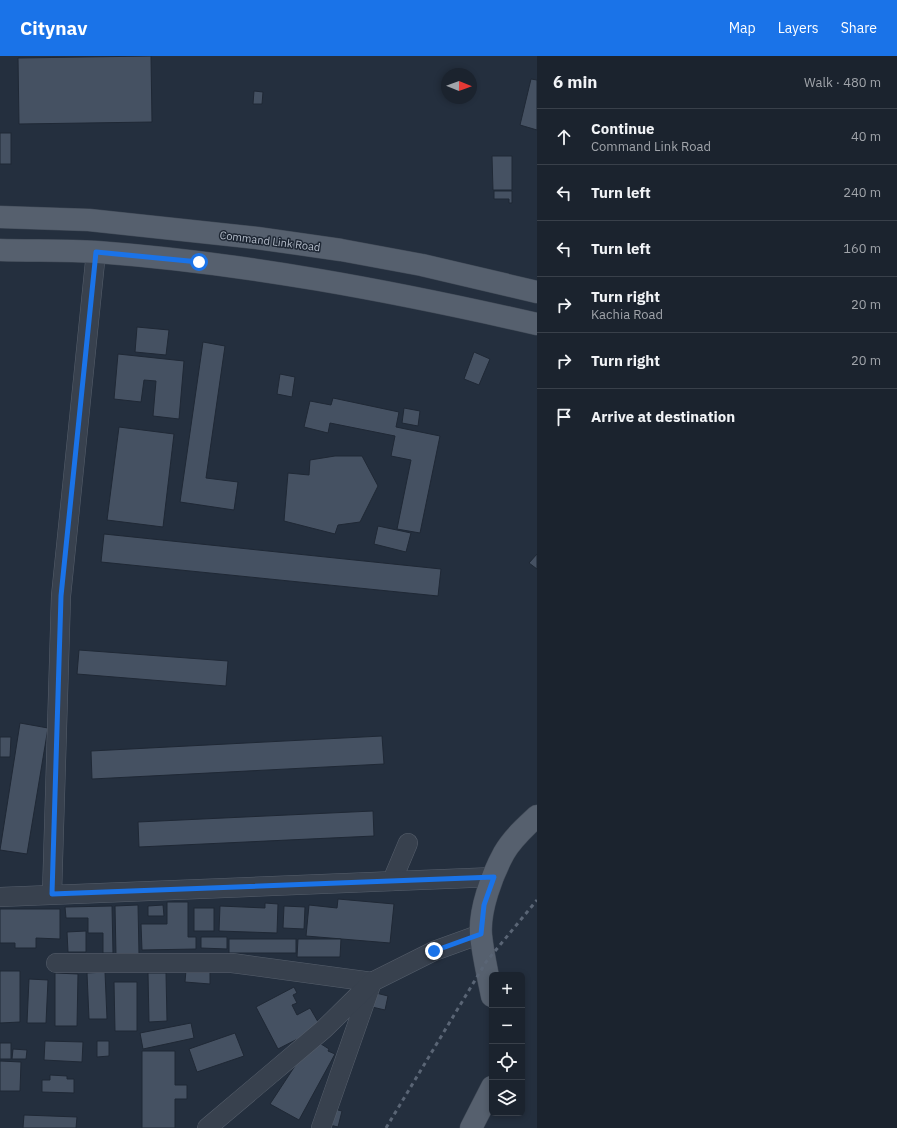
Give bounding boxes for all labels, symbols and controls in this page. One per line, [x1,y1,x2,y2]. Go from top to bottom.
text: Citynav [20,16,87,40]
text: Map [729,19,756,37]
text: Layers [778,19,819,37]
text: Share [841,19,877,37]
north arrow [441,68,477,104]
text: 6 min [553,71,597,93]
text: Walk · 480 m [804,74,881,91]
text: Continue [591,119,655,138]
icon: ahead [553,126,575,148]
text: 40 m [851,128,881,145]
text: Command Link Road [591,138,711,155]
icon: left [553,182,575,204]
text: Turn left [591,183,651,202]
text: 240 m [843,184,881,201]
street label: Command Link Road [219,228,321,254]
icon: left [553,238,575,260]
text: Turn left [591,239,651,258]
text: 160 m [843,240,881,257]
route start [190,253,208,271]
text: Turn right [591,287,660,306]
icon: right [553,294,575,316]
text: 20 m [851,296,881,313]
text: Kachia Road [591,306,663,323]
icon: right [553,350,575,372]
text: Turn right [591,351,660,370]
text: 20 m [851,352,881,369]
icon: arrive [553,406,575,428]
text: Arrive at destination [591,407,735,426]
route end [425,942,443,960]
map controls [489,972,525,1116]
button: + [489,972,525,1008]
button: − [489,1008,525,1044]
button: locate [489,1044,525,1080]
button: layers [489,1080,525,1116]

